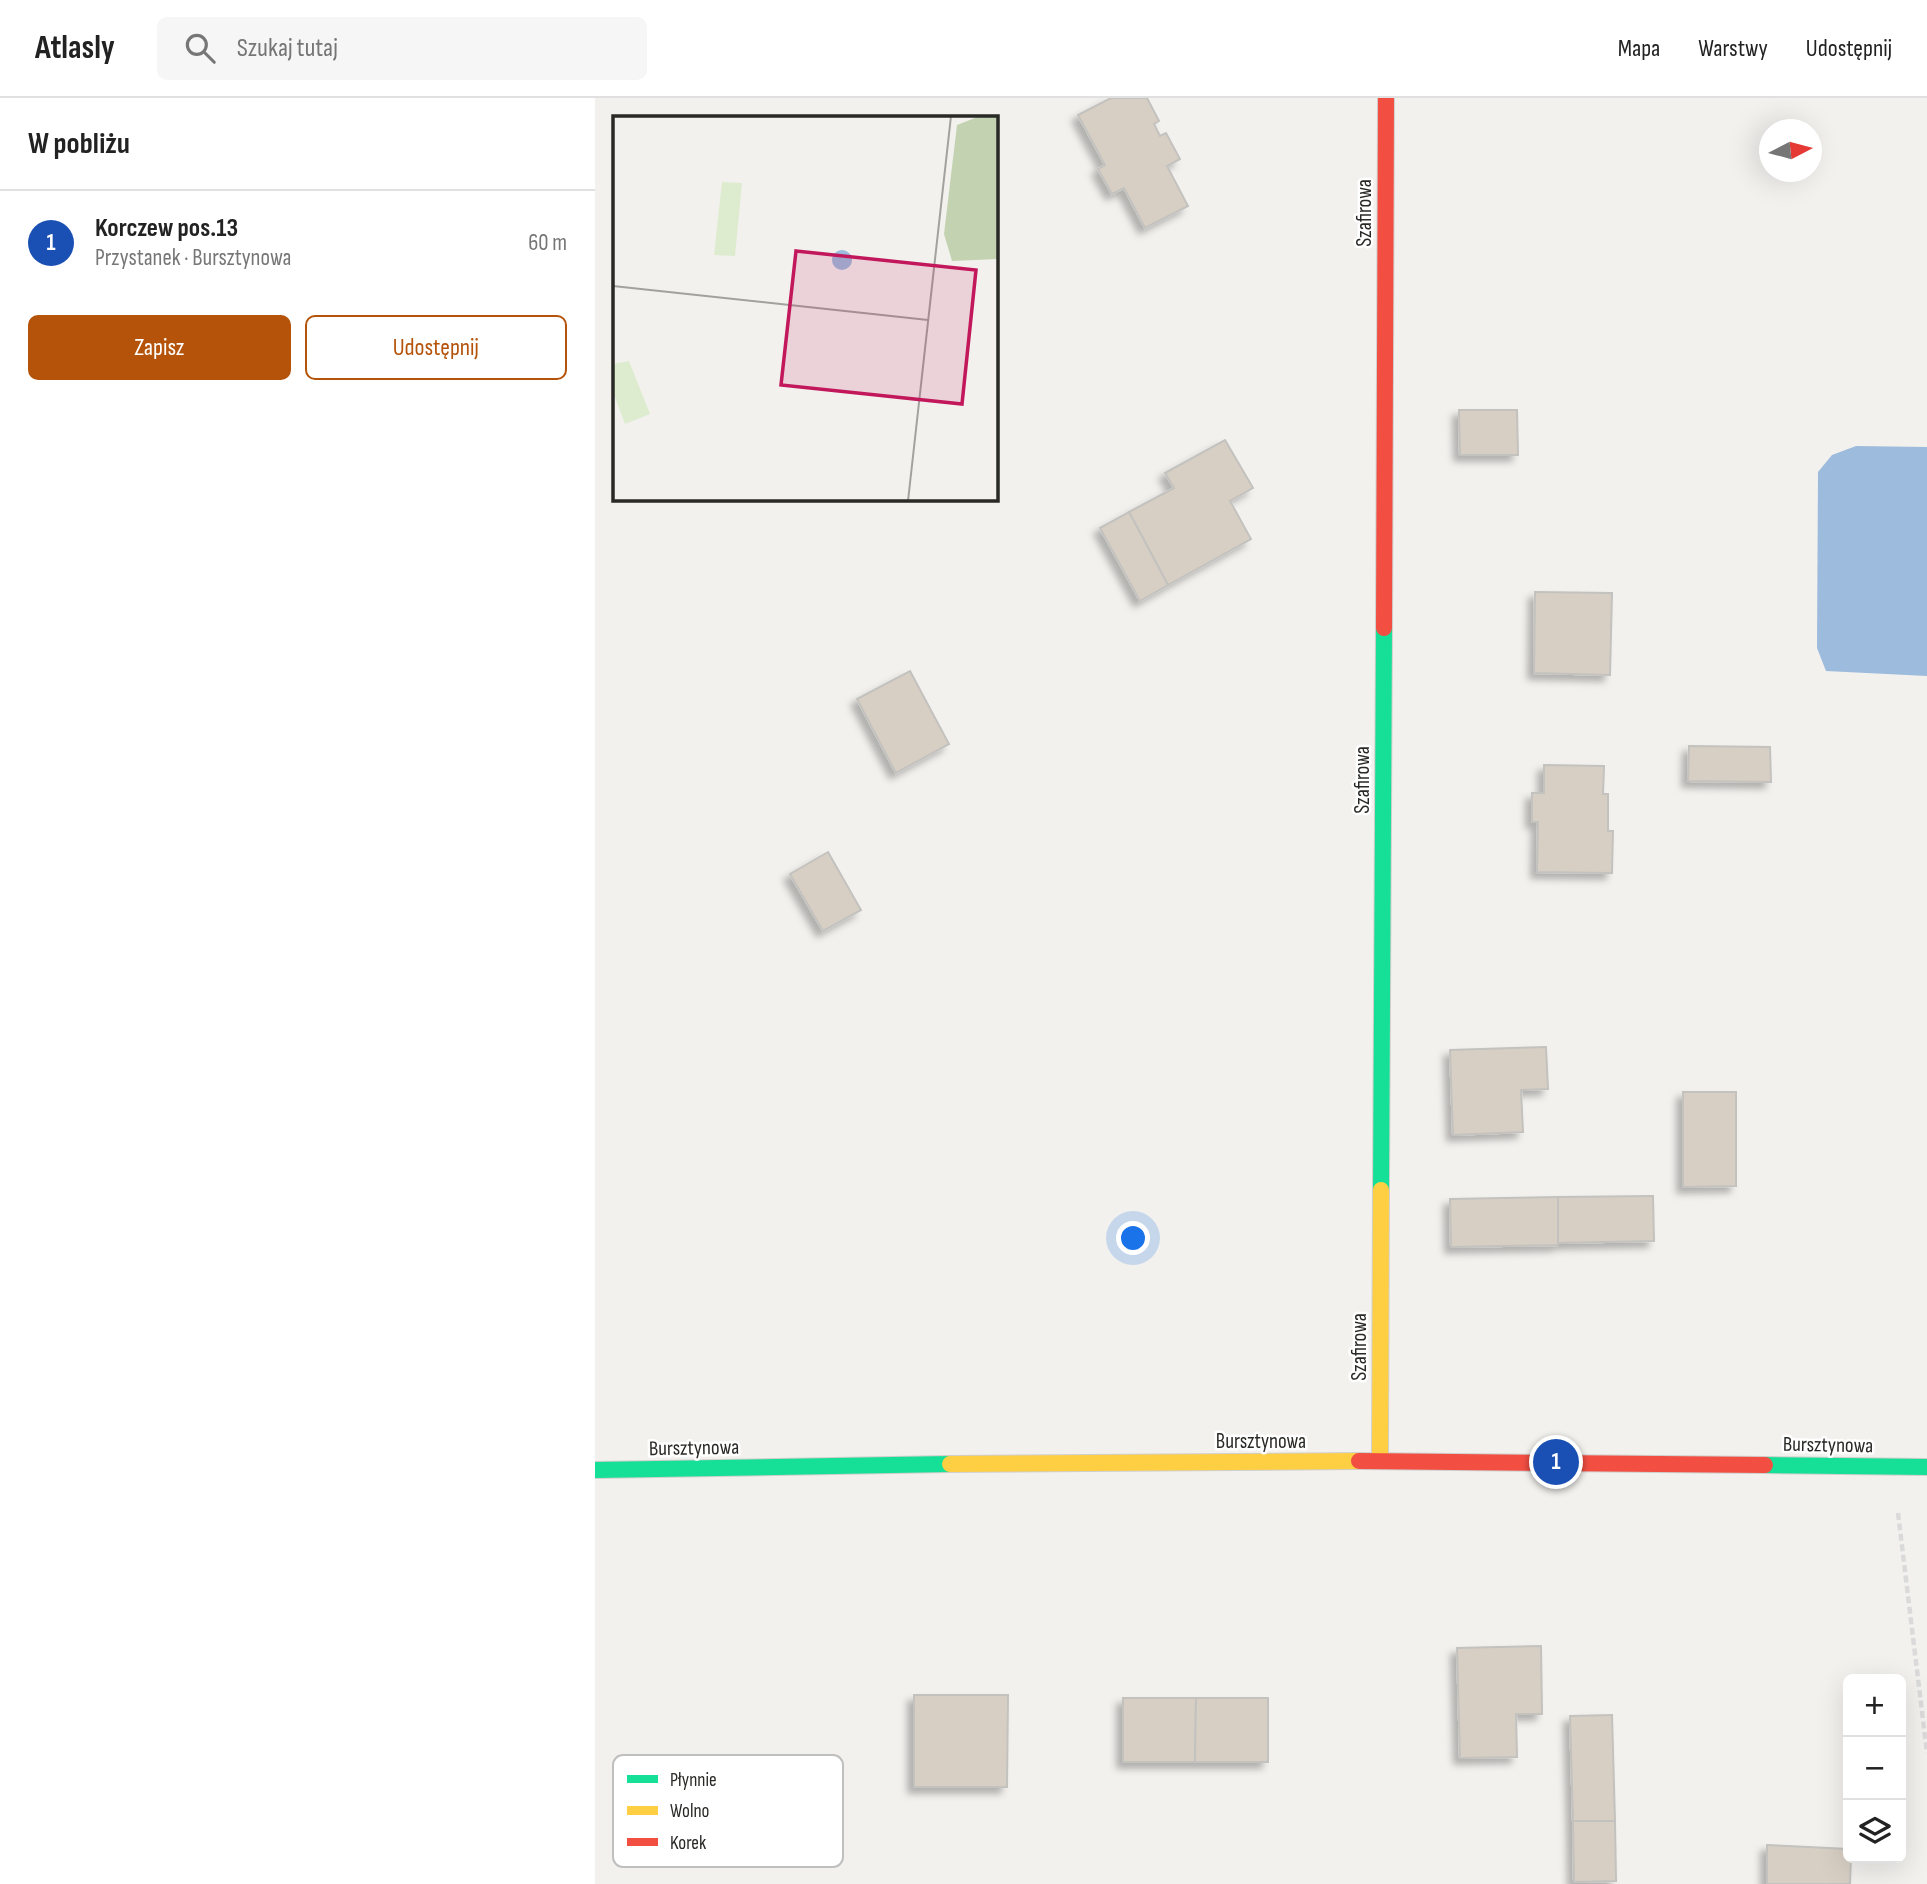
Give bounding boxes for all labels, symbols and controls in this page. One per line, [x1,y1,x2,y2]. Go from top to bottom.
search box [157,17,647,80]
text: Atlasly [35,28,115,68]
icon: search [181,29,219,67]
text: Szukaj tutaj [237,33,338,64]
text: Mapa [1618,34,1660,63]
text: Warstwy [1698,34,1768,63]
text: Udostępnij [1806,34,1892,63]
inset map [613,116,997,500]
north arrow [1759,119,1822,182]
text: W pobliżu [28,126,130,162]
street label: Szafirowa [1352,179,1377,247]
text: Korczew pos.13 [95,213,238,244]
text: 1 [46,229,56,257]
text: 60 m [528,229,567,257]
text: Przystanek · Bursztynowa [95,244,291,272]
button: Zapisz [28,315,291,380]
button: Udostępnij [305,315,567,380]
street label: Szafirowa [1350,746,1375,814]
your location [1116,1221,1150,1255]
street label: Szafirowa [1347,1313,1372,1381]
street label: Bursztynowa [1216,1429,1306,1454]
street label: Bursztynowa [1783,1432,1873,1458]
street label: Bursztynowa [649,1435,739,1461]
pin: 1 [1533,1436,1579,1488]
map controls [1843,1674,1906,1863]
button: + [1843,1674,1906,1737]
button: − [1843,1737,1906,1800]
legend [613,1755,843,1867]
text: Płynnie [670,1769,717,1792]
text: Wolno [670,1800,709,1823]
button: layers [1843,1800,1906,1863]
text: Korek [670,1832,707,1855]

